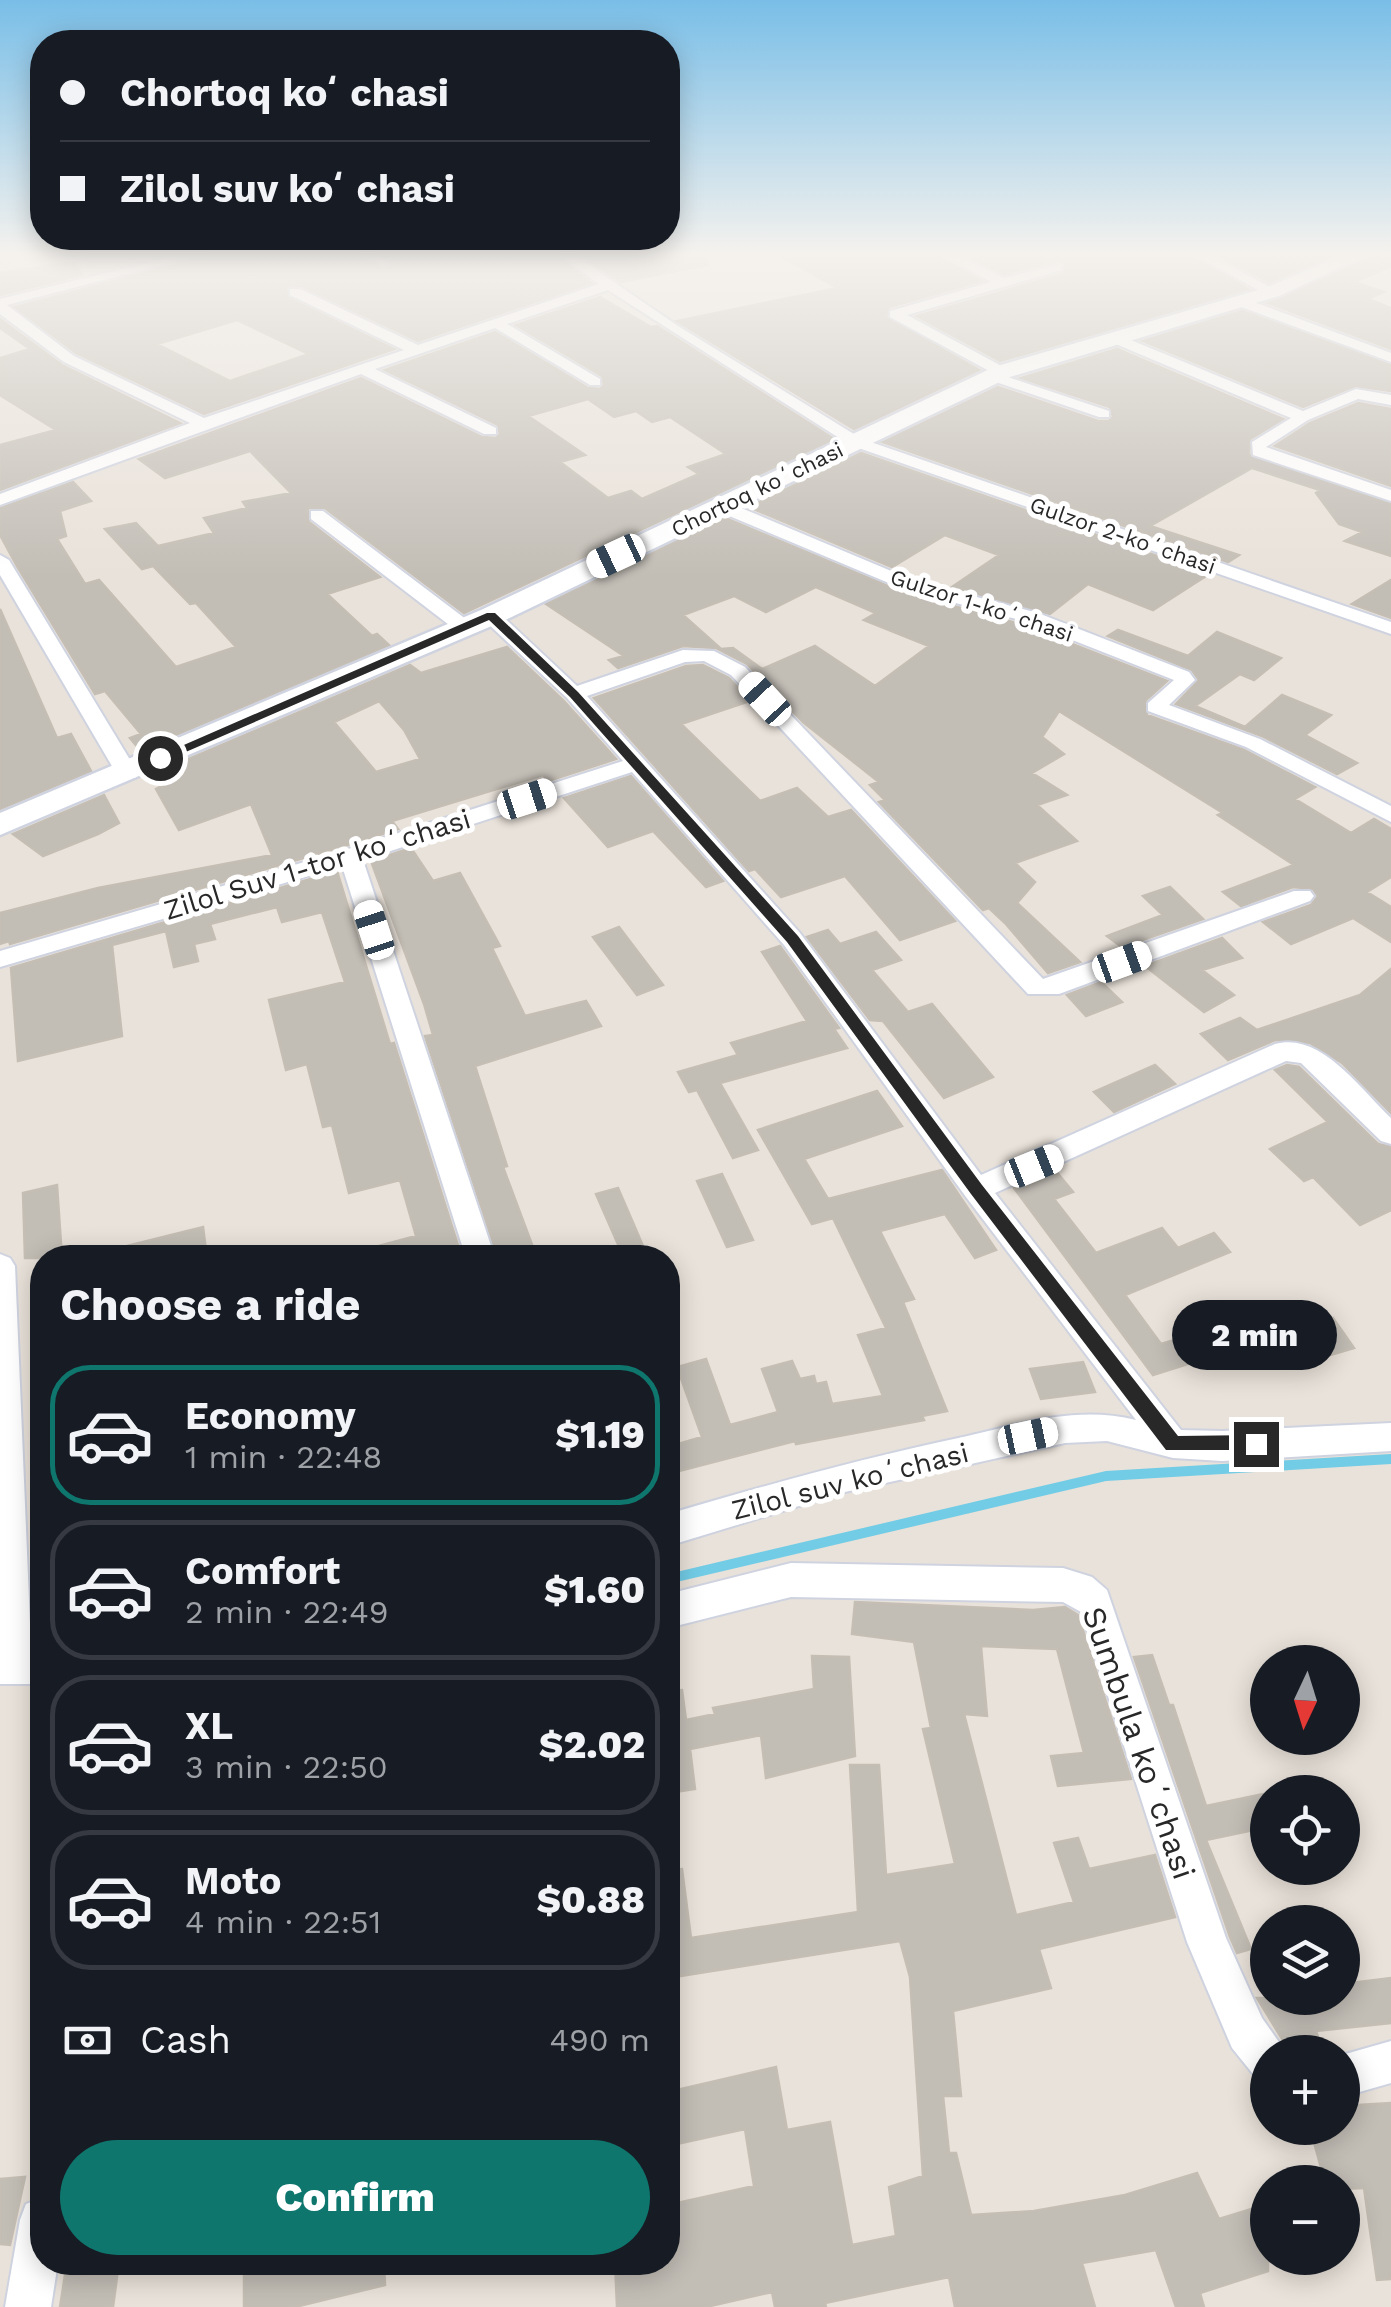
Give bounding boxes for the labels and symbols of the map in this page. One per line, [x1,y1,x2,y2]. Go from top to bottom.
street label: Chortoq koʻchasi [667,437,847,542]
street label: Gulzor 2-koʻchasi [1027,492,1219,579]
car [582,530,650,582]
street label: Gulzor 1-koʻchasi [887,564,1076,647]
car [734,667,796,731]
route start [138,736,183,781]
car [494,775,560,823]
street label: Zilol Suv 1-tor koʻchasi [160,802,474,927]
car [350,897,398,963]
car [1089,938,1155,986]
car [1001,1141,1067,1191]
callout: 2 min [1174,1299,1338,1369]
car [996,1415,1060,1457]
route end [1234,1422,1279,1467]
street label: Zilol suv koʻchasi [728,1436,972,1527]
street label: Sumbula koʻchasi [1075,1602,1203,1884]
north arrow [1250,1645,1360,1755]

